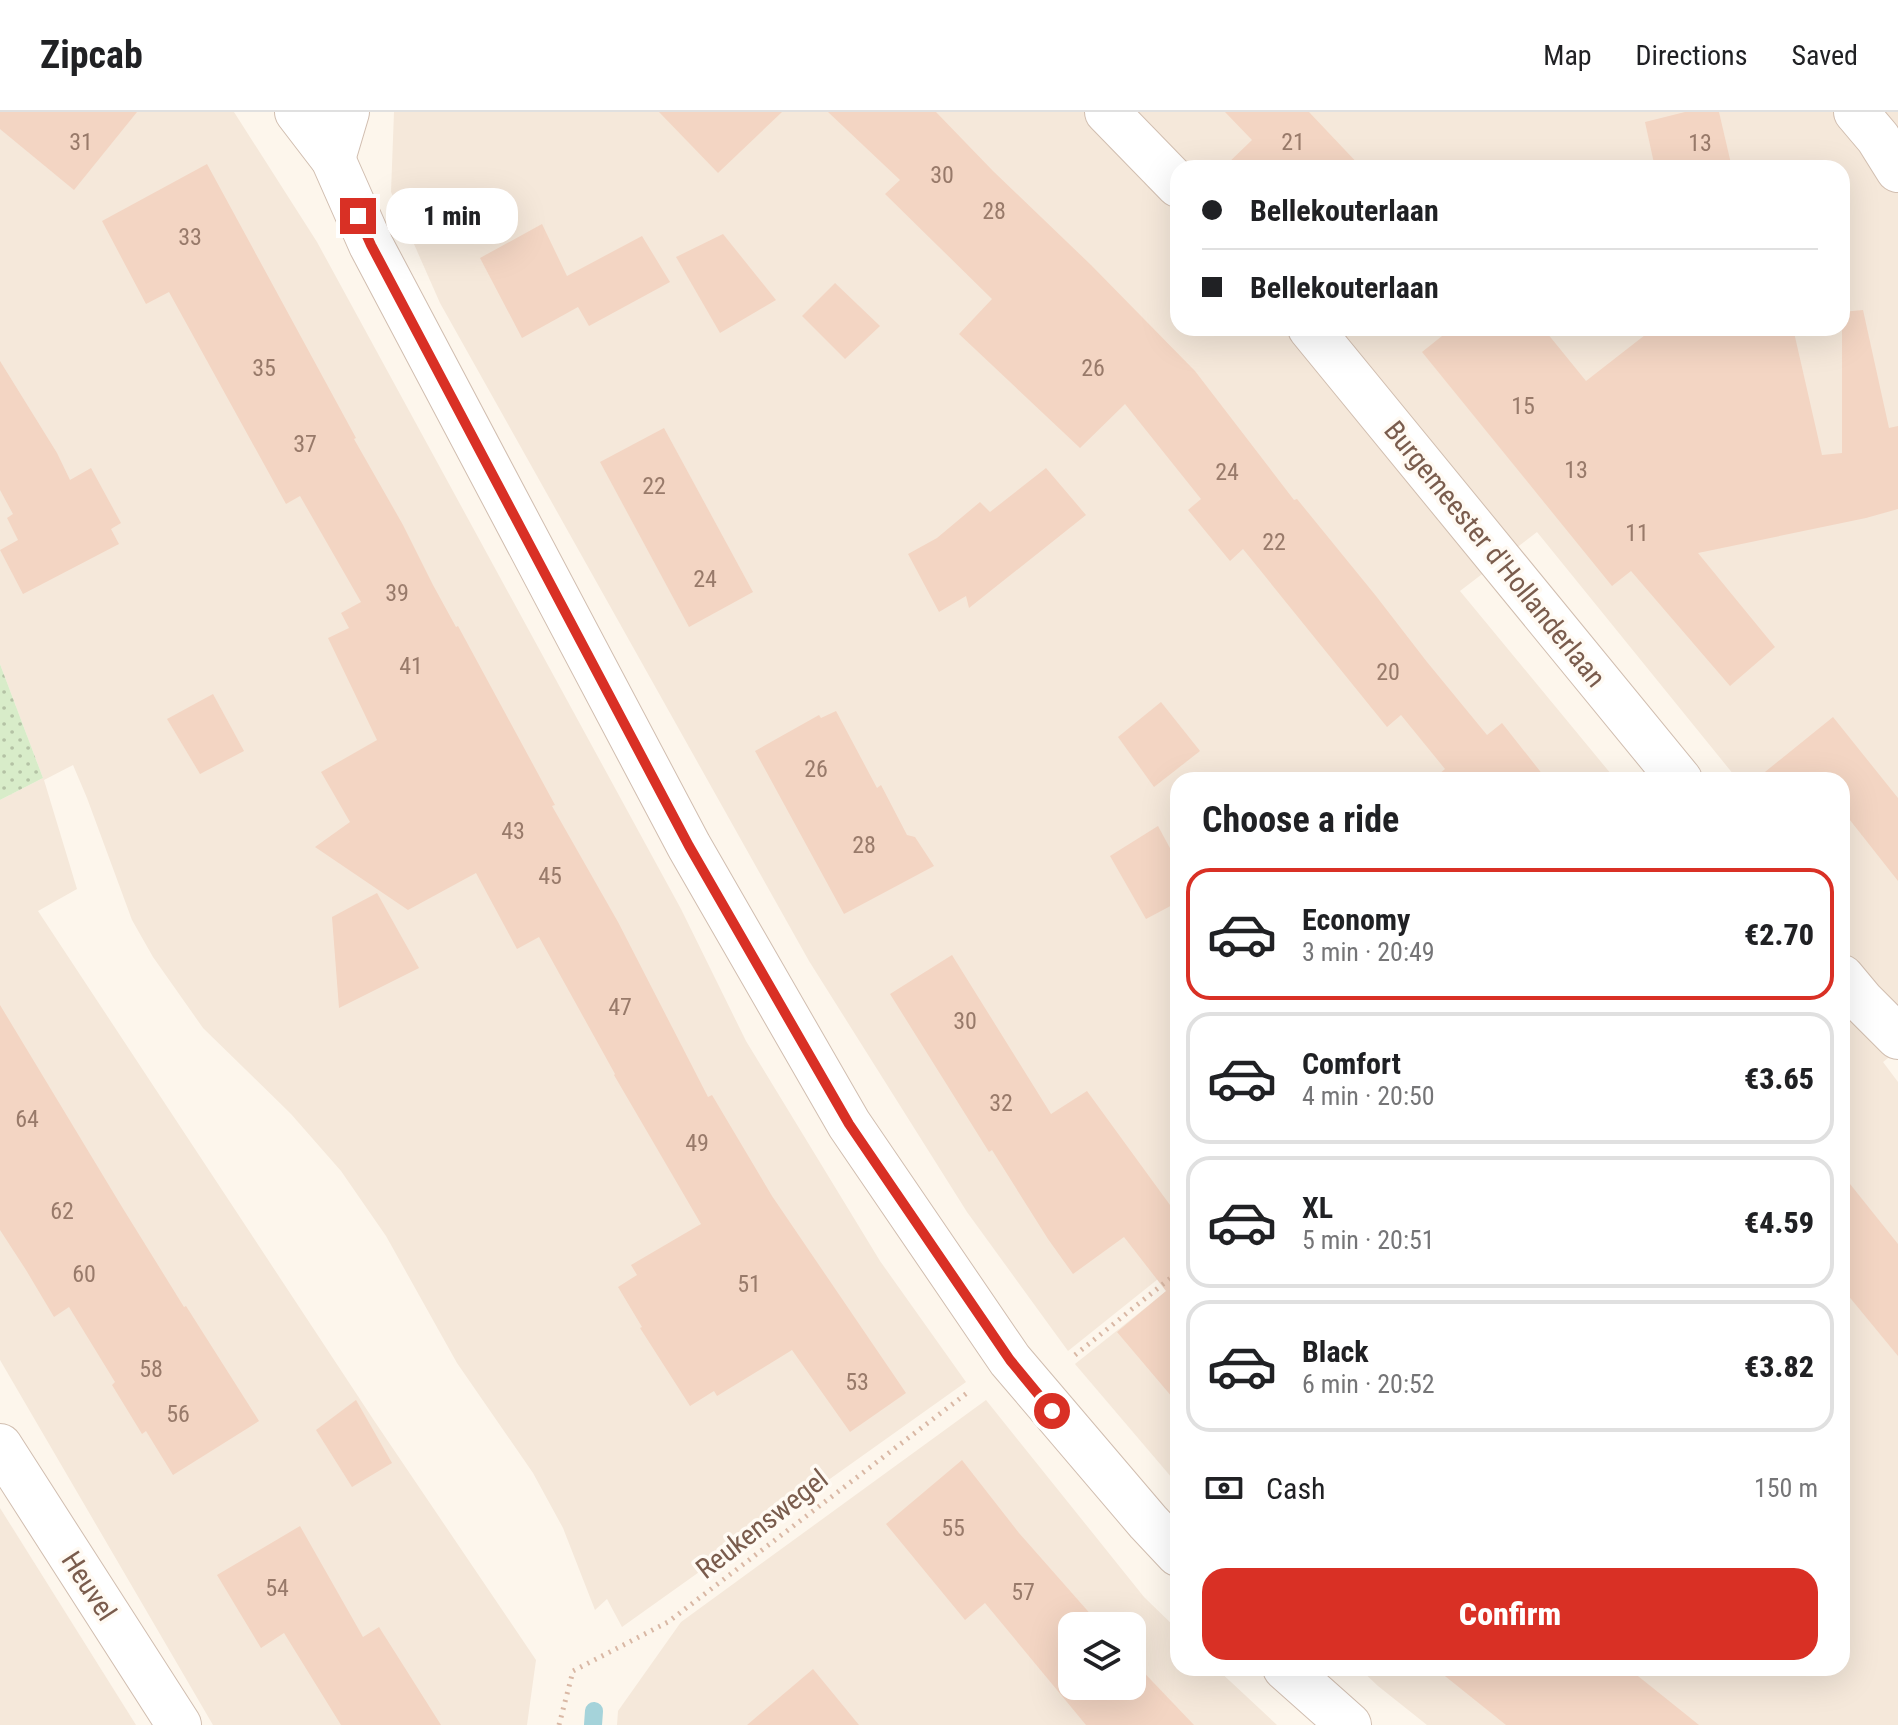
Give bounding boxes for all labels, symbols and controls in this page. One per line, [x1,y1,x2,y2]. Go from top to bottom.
text: Zipcab [40,33,143,77]
text: Map [1543,39,1592,72]
text: Directions [1636,39,1747,72]
text: Saved [1791,39,1858,72]
house number: 31 [69,128,93,156]
house number: 21 [1281,128,1305,156]
house number: 13 [1688,129,1712,157]
house number: 30 [930,161,954,189]
callout: 1 min [386,188,518,244]
text: Bellekouterlaan [1250,193,1439,228]
house number: 28 [982,197,1006,225]
route end [340,198,376,234]
text: 1 min [423,201,481,231]
house number: 33 [178,223,202,251]
text: Bellekouterlaan [1250,270,1439,305]
house number: 35 [252,354,276,382]
house number: 26 [1081,354,1105,382]
house number: 15 [1511,392,1535,420]
street label: Burgemeester d'Hollanderlaan [1377,414,1613,694]
house number: 37 [293,430,317,458]
house number: 13 [1564,456,1588,484]
house number: 24 [1215,458,1239,486]
house number: 22 [642,472,666,500]
house number: 11 [1625,519,1649,547]
house number: 22 [1262,528,1286,556]
house number: 24 [693,565,717,593]
house number: 39 [385,579,409,607]
house number: 41 [399,652,423,680]
house number: 20 [1376,658,1400,686]
house number: 26 [804,755,828,783]
text: Choose a ride [1202,799,1399,841]
house number: 43 [501,817,525,845]
house number: 28 [852,831,876,859]
house number: 45 [538,862,562,890]
icon: car [1206,898,1278,970]
text: Economy [1302,902,1410,937]
text: €2.70 [1744,917,1814,952]
text: 3 min · 20:49 [1302,937,1435,967]
house number: 47 [608,993,632,1021]
house number: 30 [953,1007,977,1035]
icon: car [1206,1042,1278,1114]
text: Comfort [1302,1046,1401,1081]
text: €3.65 [1744,1061,1814,1096]
text: 4 min · 20:50 [1302,1081,1435,1111]
house number: 32 [989,1089,1013,1117]
house number: 64 [15,1105,39,1133]
house number: 49 [685,1129,709,1157]
icon: car [1206,1186,1278,1258]
text: XL [1302,1190,1333,1225]
house number: 62 [50,1197,74,1225]
text: €4.59 [1744,1205,1814,1240]
text: 5 min · 20:51 [1302,1225,1435,1255]
house number: 60 [72,1260,96,1288]
house number: 51 [737,1270,761,1298]
icon: car [1206,1330,1278,1402]
text: Black [1302,1334,1369,1369]
text: €3.82 [1744,1349,1814,1384]
house number: 58 [139,1355,163,1383]
house number: 53 [845,1368,869,1396]
text: 6 min · 20:52 [1302,1369,1435,1399]
route start [1034,1393,1070,1429]
house number: 56 [166,1400,190,1428]
street label: Reukenswegel [690,1462,834,1586]
icon: cash [1202,1466,1246,1510]
text: Cash [1266,1471,1326,1506]
text: 150 m [1754,1473,1818,1503]
house number: 55 [941,1514,965,1542]
street label: Heuvel [55,1545,123,1627]
button: Confirm [1202,1568,1818,1660]
house number: 54 [265,1574,289,1602]
house number: 57 [1011,1578,1035,1606]
map controls [1058,1612,1146,1700]
button: layers [1058,1612,1146,1700]

